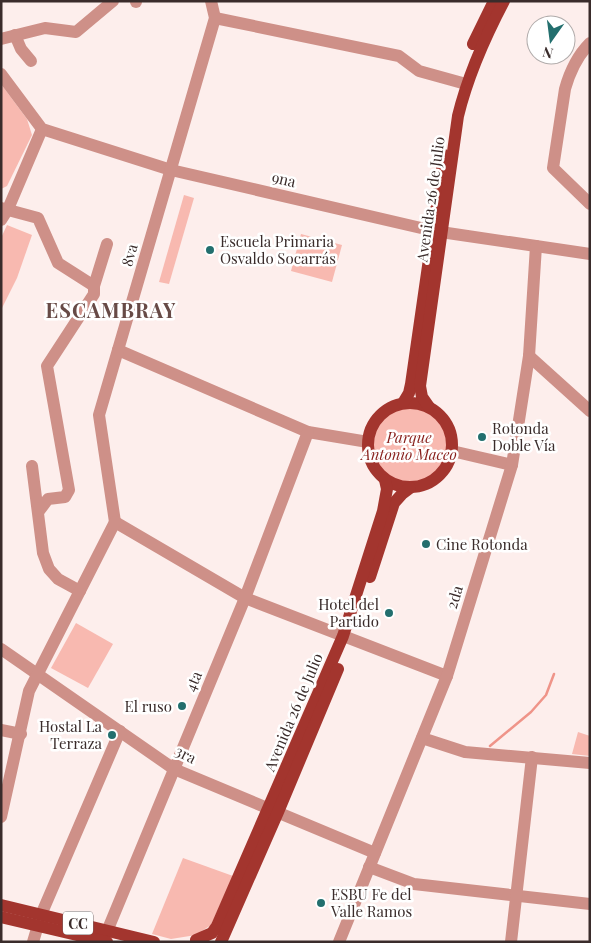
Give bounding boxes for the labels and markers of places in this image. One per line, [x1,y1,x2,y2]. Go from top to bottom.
place label: Escuela Primaria Osvaldo Socarrás [220,231,336,268]
marker: Escuela Primaria Osvaldo Socarrás [204,244,216,256]
place label: Rotonda Doble Vía [492,418,556,455]
marker: Rotonda Doble Vía [476,431,488,443]
place label: Cine Rotonda [436,534,528,554]
marker: Cine Rotonda [420,538,432,550]
place label: Hotel del Partido [318,594,379,631]
marker: Hotel del Partido [383,607,395,619]
place label: El ruso [125,696,172,716]
marker: El ruso [176,700,188,712]
place label: Hostal La Terraza [39,716,103,753]
marker: Hostal La Terraza [106,729,118,741]
place label: ESBU Fe del Valle Ramos [330,884,412,921]
marker: ESBU Fe del Valle Ramos [315,897,327,909]

